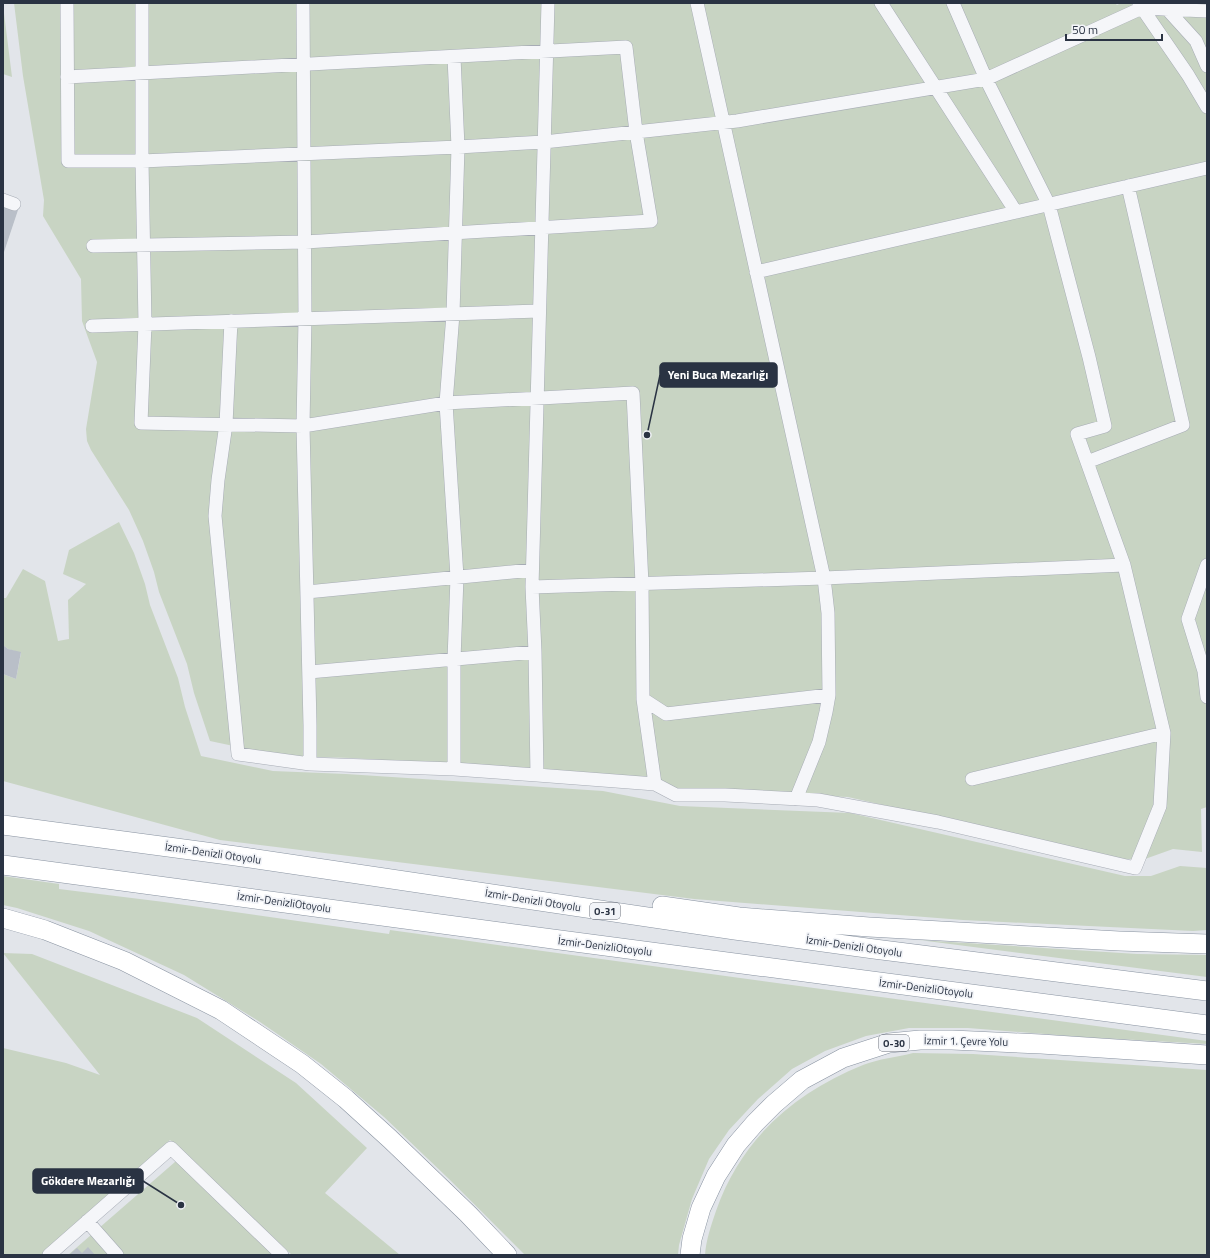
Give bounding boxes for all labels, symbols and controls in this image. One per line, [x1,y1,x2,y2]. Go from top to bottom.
scale bar [1066,16,1162,42]
text: 50 m [1072,20,1098,39]
callout: Yeni Buca Mezarlığı [660,363,777,387]
text: Yeni Buca Mezarlığı [668,365,768,384]
street label: İzmir-Denizli Otoyolu [164,838,262,868]
street label: İzmir-Denizli Otoyolu [484,885,582,916]
street label: İzmir-DenizliOtoyolu [236,887,332,917]
road number: O-31 [590,903,620,919]
street label: İzmir-Denizli Otoyolu [805,931,903,961]
street label: İzmir-DenizliOtoyolu [557,932,653,960]
street label: İzmir-DenizliOtoyolu [878,974,974,1002]
street label: İzmir 1. Çevre Yolu [924,1032,1008,1050]
road number: O-30 [879,1035,909,1051]
callout: Gökdere Mezarlığı [33,1169,143,1193]
text: Gökdere Mezarlığı [41,1171,135,1190]

